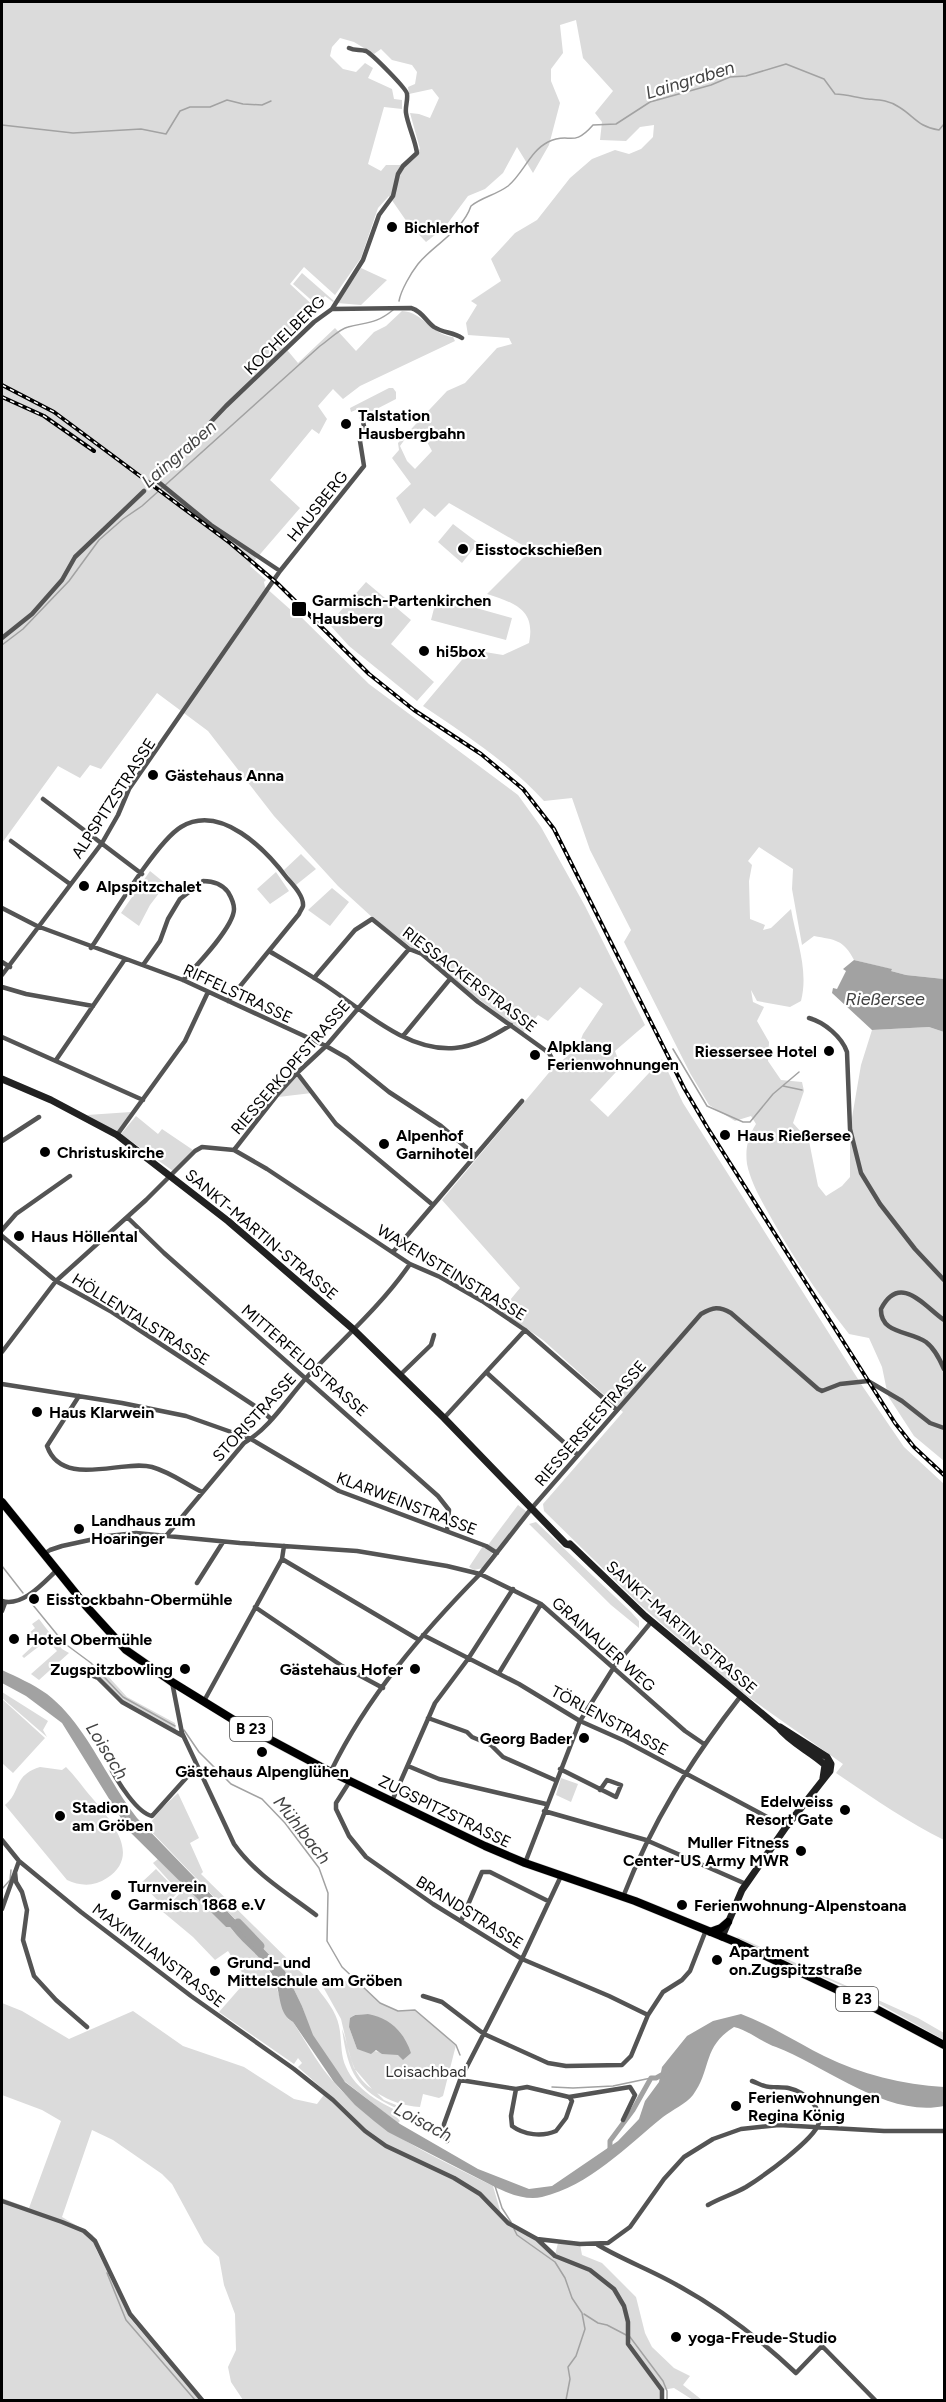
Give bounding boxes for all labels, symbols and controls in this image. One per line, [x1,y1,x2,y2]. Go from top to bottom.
water label: Laingraben [643,56,737,104]
place label: Bichlerhof [404,218,480,237]
marker: Bichlerhof [385,220,399,234]
street label: KOCHELBERG [240,292,329,379]
place label: Talstation Hausbergbahn [358,406,465,443]
water label: Laingraben [137,416,221,492]
marker: Talstation Hausbergbahn [339,417,353,431]
street label: HAUSBERG [283,467,352,545]
place label: Eisstockschießen [475,540,602,559]
marker: Eisstockschießen [456,542,470,556]
place label: Garmisch-Partenkirchen Hausberg [312,591,491,628]
marker: Garmisch-Partenkirchen Hausberg [290,600,308,618]
place label: hi5box [436,642,486,661]
marker: hi5box [417,644,431,658]
street label: ALPSPITZSTRASSE [67,735,159,862]
place label: Gästehaus Anna [165,766,284,785]
marker: Gästehaus Anna [146,768,160,782]
place label: Alpspitzchalet [96,877,202,896]
marker: Alpspitzchalet [77,879,91,893]
street label: RIESSACKERSTRASSE [399,923,541,1036]
street label: RIFFELSTRASSE [180,960,295,1027]
water label: Rießersee [845,988,925,1010]
street label: RIESSERKOPFSTRASSE [227,996,354,1138]
place label: Alpklang Ferienwohnungen [547,1037,679,1074]
place label: Riessersee Hotel [694,1042,817,1061]
marker: Riessersee Hotel [822,1044,836,1058]
marker: Alpklang Ferienwohnungen [528,1048,542,1062]
place label: Alpenhof Garnihotel [396,1126,473,1163]
place label: Haus Rießersee [737,1126,851,1145]
marker: Haus Rießersee [718,1128,732,1142]
marker: Alpenhof Garnihotel [377,1137,391,1151]
place label: Christuskirche [57,1143,164,1162]
marker: Christuskirche [38,1145,52,1159]
street label: SANKT-MARTIN-STRASSE [181,1165,342,1304]
street label: WAXENSTEINSTRASSE [374,1220,530,1325]
place label: Haus Höllental [31,1227,138,1246]
marker: Haus Höllental [12,1229,26,1243]
street label: HÖLLENTALSTRASSE [68,1269,213,1369]
street label: MITTERFELDSTRASSE [238,1300,372,1420]
street label: RIESSERSEESTRASSE [531,1357,650,1490]
street label: STORISTRASSE [209,1369,300,1466]
place label: Haus Klarwein [49,1403,154,1422]
marker: Haus Klarwein [30,1405,44,1419]
street label: KLARWEINSTRASSE [334,1468,480,1539]
place label: Landhaus zum Hoaringer [91,1511,195,1548]
marker: Landhaus zum Hoaringer [72,1522,86,1536]
street label: SANKT-MARTIN-STRASSE [602,1557,761,1698]
place label: Eisstockbahn-Obermühle [46,1590,232,1609]
marker: Eisstockbahn-Obermühle [27,1592,41,1606]
street label: GRAINAUER WEG [548,1593,659,1696]
place label: Hotel Obermühle [26,1630,152,1649]
marker: Hotel Obermühle [7,1632,21,1646]
place label: Zugspitzbowling [50,1660,173,1679]
place label: Gästehaus Hofer [280,1660,403,1679]
marker: Zugspitzbowling [178,1662,192,1676]
marker: Gästehaus Hofer [408,1662,422,1676]
street label: TÖRLENSTRASSE [548,1682,672,1759]
road number: B 23 [230,1717,272,1741]
water label: Loisach [81,1719,133,1783]
place label: Georg Bader [480,1729,572,1748]
marker: Georg Bader [577,1731,591,1745]
marker: Gästehaus Alpenglühen [255,1745,269,1759]
place label: Gästehaus Alpenglühen [175,1762,349,1781]
street label: ZUGSPITZSTRASSE [375,1771,514,1852]
water label: Mühlbach [269,1792,335,1868]
place label: Edelweiss Resort Gate [745,1792,834,1829]
place label: Stadion am Gröben [72,1798,153,1835]
marker: Edelweiss Resort Gate [838,1803,852,1817]
marker: Stadion am Gröben [53,1809,67,1823]
place label: Muller Fitness Center-US Army MWR [623,1833,790,1870]
marker: Muller Fitness Center-US Army MWR [794,1844,808,1858]
street label: BRANDSTRASSE [413,1872,527,1953]
place label: Turnverein Garmisch 1868 e.V [128,1877,266,1914]
marker: Turnverein Garmisch 1868 e.V [109,1888,123,1902]
place label: Ferienwohnung-Alpenstoana [694,1896,907,1915]
marker: Ferienwohnung-Alpenstoana [675,1898,689,1912]
street label: MAXIMILIANSTRASSE [89,1899,229,2011]
place label: Apartment on.Zugspitzstraße [729,1942,862,1979]
place label: Grund- und Mittelschule am Gröben [227,1953,402,1990]
marker: Apartment on.Zugspitzstraße [710,1953,724,1967]
marker: Grund- und Mittelschule am Gröben [208,1964,222,1978]
road number: B 23 [836,1987,878,2011]
park label: Loisachbad [385,2062,467,2081]
place label: Ferienwohnungen Regina König [748,2088,880,2125]
water label: Loisach [390,2098,456,2146]
marker: Ferienwohnungen Regina König [729,2099,743,2113]
place label: yoga-Freude-Studio [688,2328,837,2347]
marker: yoga-Freude-Studio [669,2330,683,2344]

